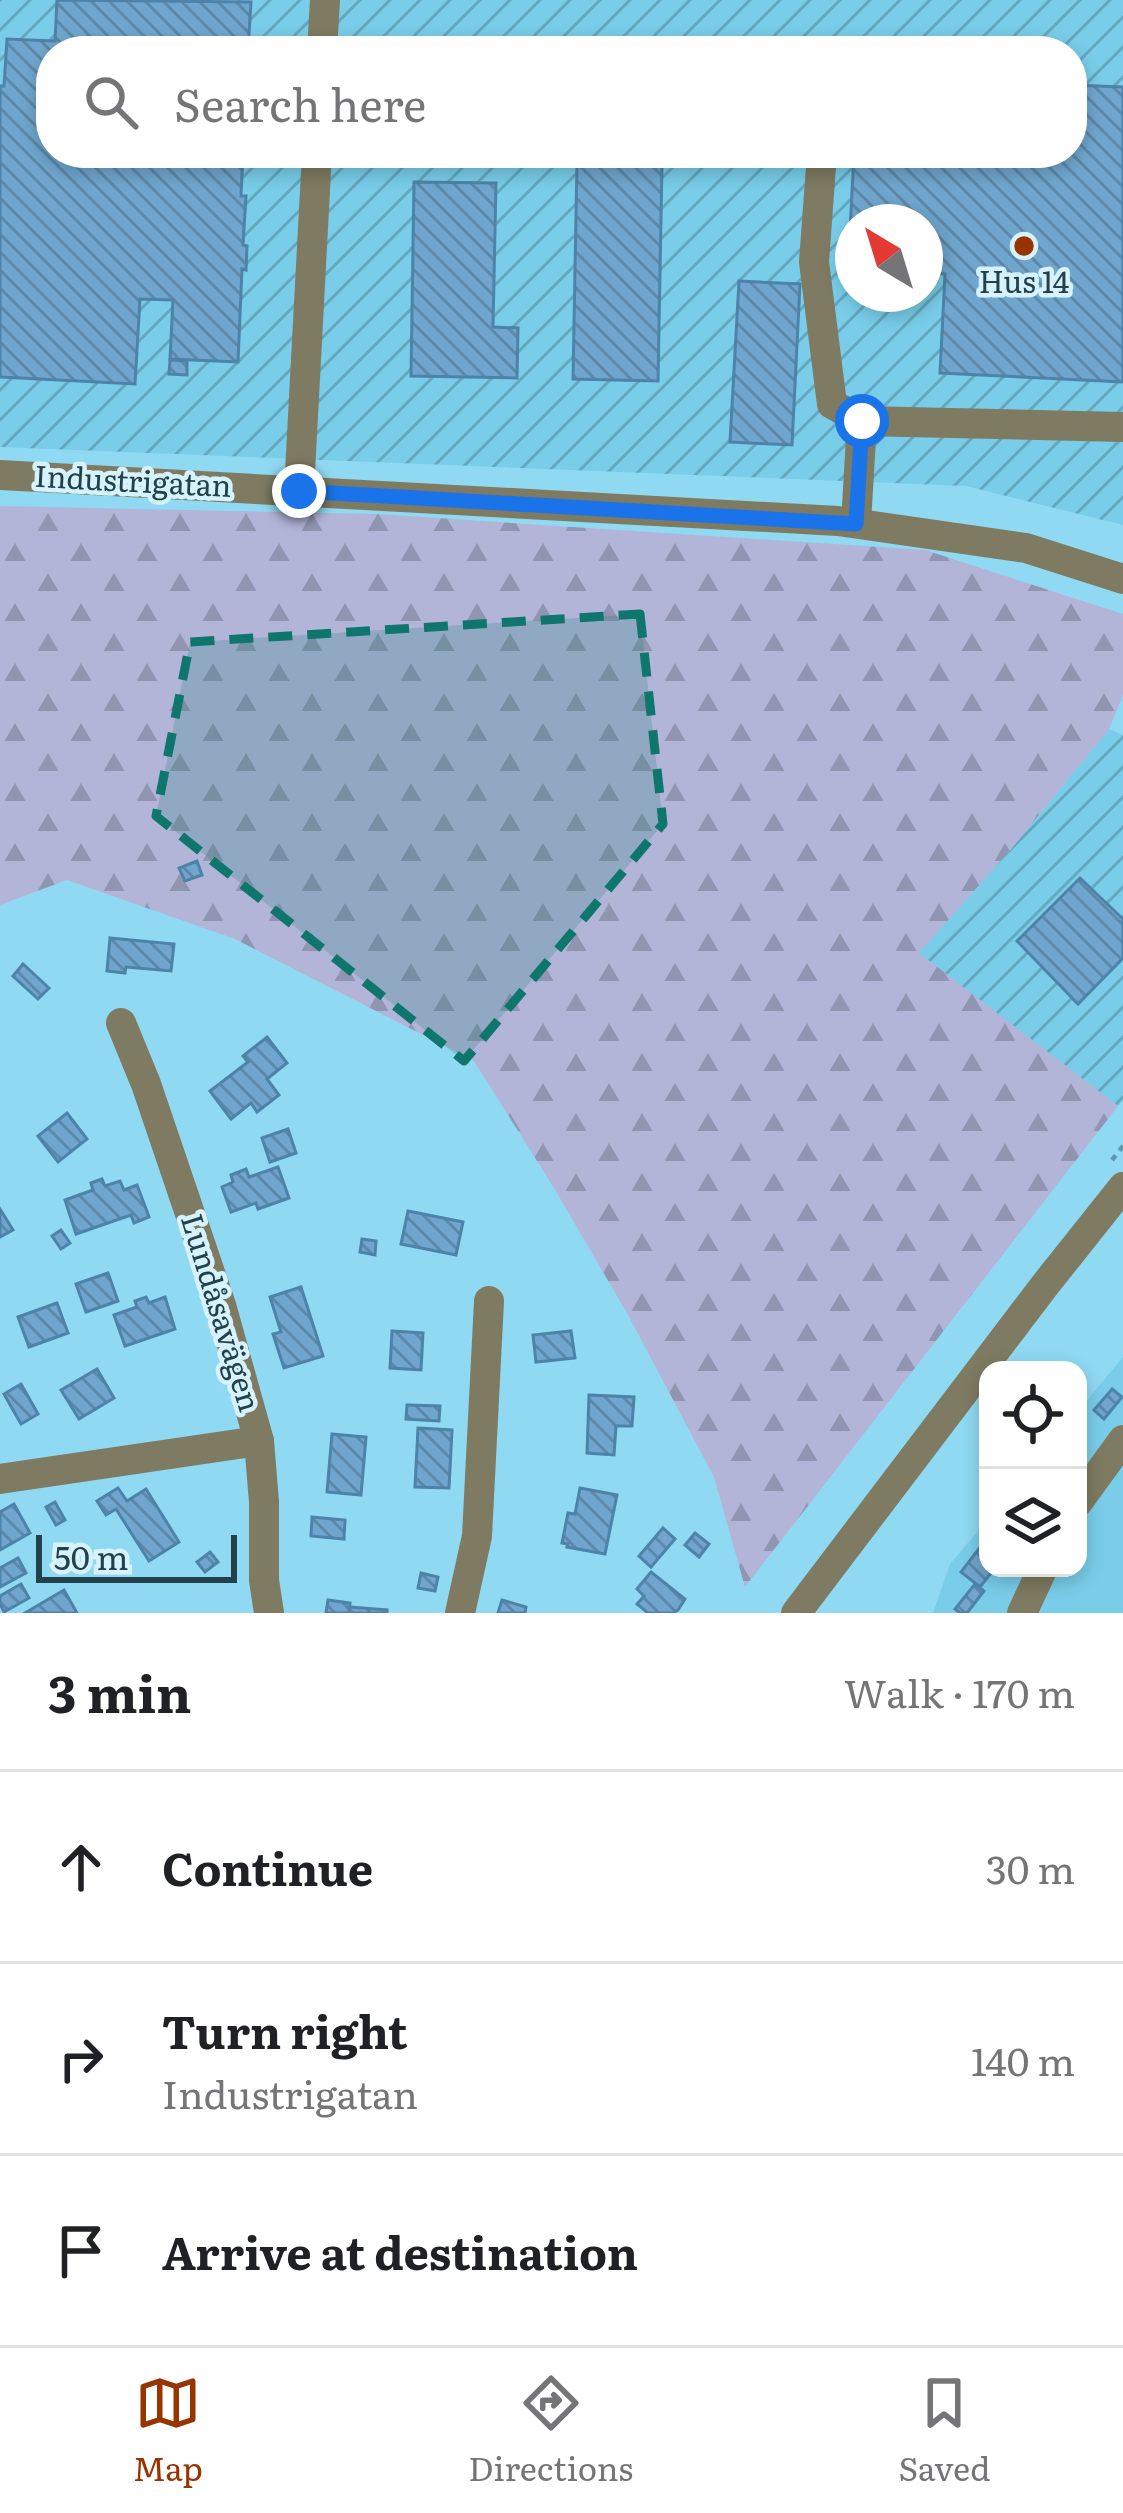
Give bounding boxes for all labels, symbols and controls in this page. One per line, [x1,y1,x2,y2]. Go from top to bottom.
search box [36,36,1087,168]
icon: search [78,69,144,135]
text: Search here [174,69,426,136]
north arrow [835,204,943,312]
marker: Hus 14 [1011,233,1037,259]
place label: Hus 14 [979,258,1069,302]
route start [835,394,889,448]
street label: Industrigatan [34,452,233,506]
route end [272,464,326,518]
street label: Lundåsavägen [172,1208,274,1416]
map controls [979,1361,1087,1577]
button: locate [979,1361,1087,1469]
button: layers [979,1469,1087,1577]
scale bar [36,1529,237,1582]
text: 50 m [54,1531,128,1580]
text: 3 min [48,1653,192,1729]
text: Walk · 170 m [844,1662,1075,1720]
text: Continue [162,1833,373,1900]
icon: ahead [48,1834,114,1900]
text: 30 m [986,1838,1075,1896]
text: Turn right [162,1996,408,2063]
icon: right [48,2026,114,2092]
text: 140 m [971,2030,1075,2088]
text: Industrigatan [162,2063,418,2121]
text: Arrive at destination [162,2217,638,2284]
icon: arrive [48,2218,114,2284]
tab: Map [133,2370,203,2491]
tab: Directions [468,2370,633,2491]
tab: Saved [898,2370,990,2491]

